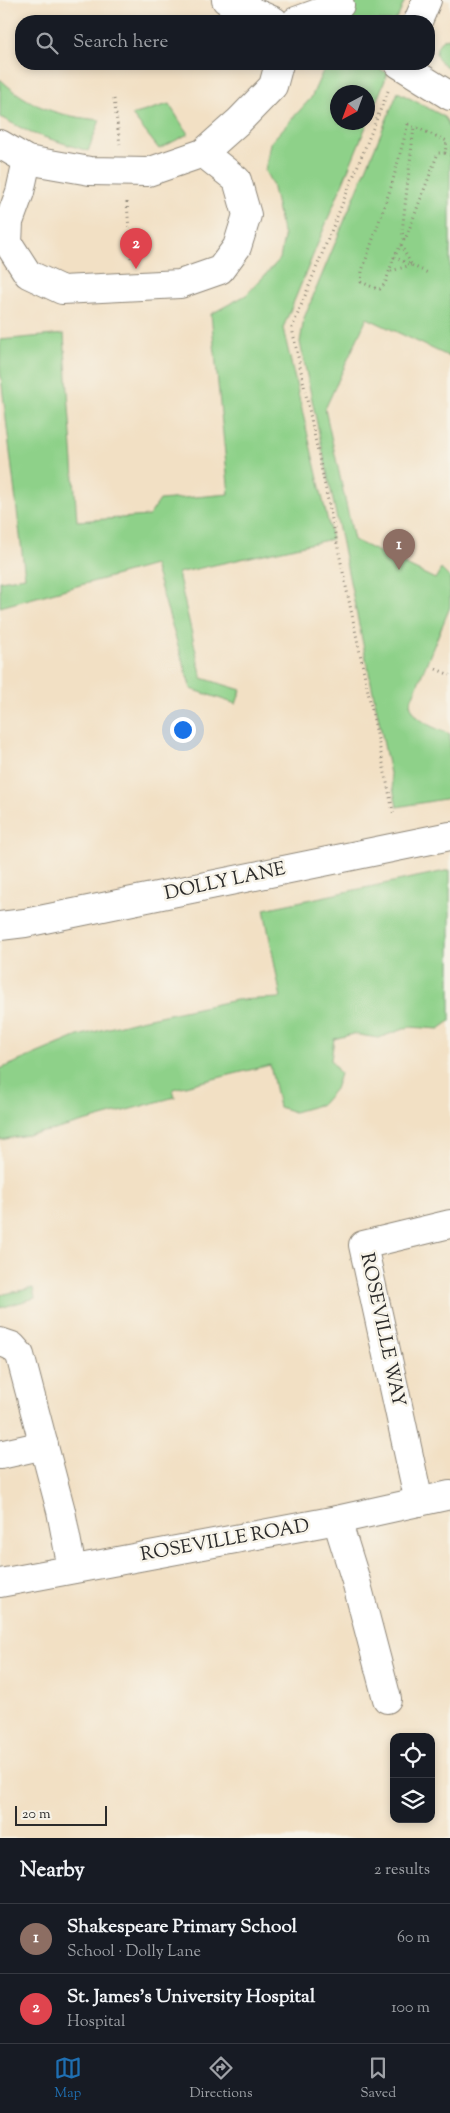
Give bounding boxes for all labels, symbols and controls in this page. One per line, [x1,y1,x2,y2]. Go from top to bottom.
search box [15,15,435,70]
icon: search [33,29,61,57]
text: Search here [73,29,168,56]
north arrow [330,85,375,130]
pin: 2 [120,228,152,269]
pin: 1 [383,529,415,570]
your location [170,717,196,743]
street label: DOLLY LANE [162,856,289,908]
street label: ROSEVILLE WAY [353,1251,412,1410]
street label: ROSEVILLE ROAD [138,1513,312,1569]
map controls [390,1733,435,1823]
button: locate [390,1733,435,1778]
button: layers [390,1778,435,1823]
scale bar [15,1803,108,1826]
text: 20 m [22,1805,51,1825]
text: Nearby [20,1856,85,1886]
text: 2 results [374,1859,430,1882]
text: Shakespeare Primary School [67,1914,297,1941]
text: 1 [33,1927,39,1950]
text: 60 m [397,1927,430,1950]
text: School · Dolly Lane [67,1941,201,1964]
text: St. James's University Hospital [67,1984,315,2011]
text: 2 [32,1997,40,2020]
text: 100 m [391,1997,430,2020]
text: Hospital [67,2011,125,2034]
tab: Map [54,2054,82,2104]
tab: Directions [189,2054,253,2104]
tab: Saved [360,2054,396,2104]

